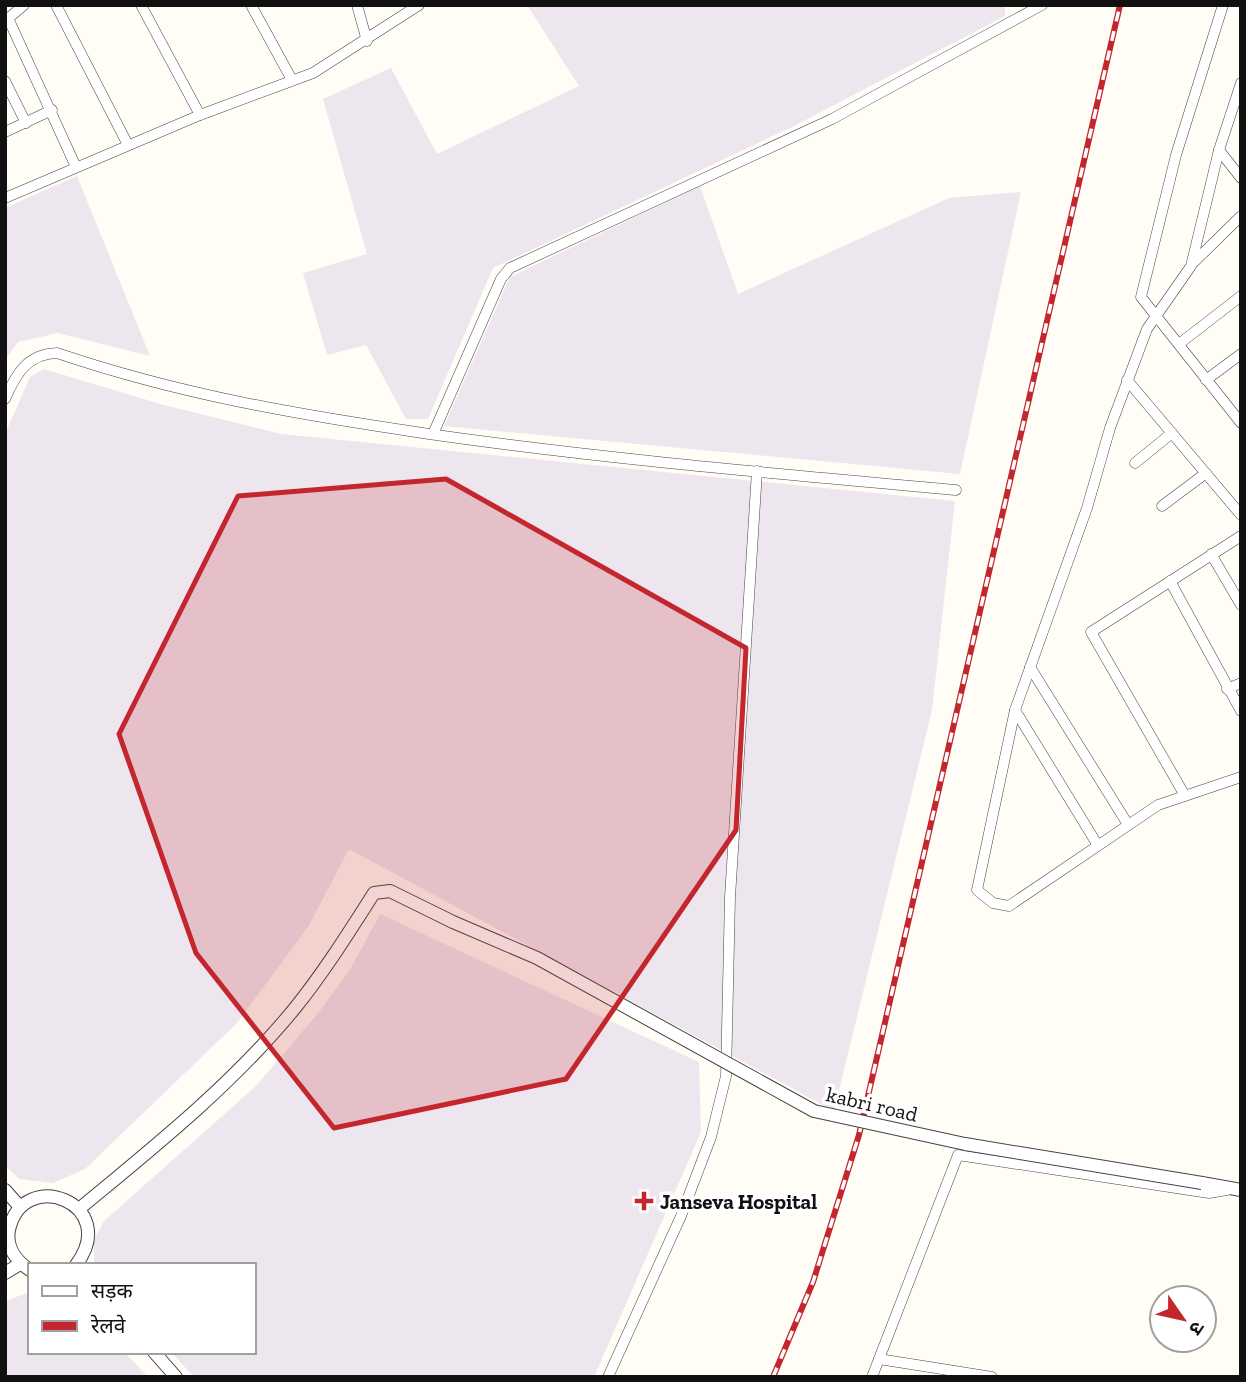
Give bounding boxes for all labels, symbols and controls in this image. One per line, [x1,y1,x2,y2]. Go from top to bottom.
street label: kabri road [824,1081,921,1127]
place label: Janseva Hospital [660,1189,817,1214]
marker: Janseva Hospital [634,1191,654,1211]
legend [28,1263,256,1354]
text: सड़क [91,1278,133,1303]
north arrow [1148,1284,1218,1354]
text: रेलवे [90,1313,126,1338]
text: उ [1184,1317,1209,1340]

